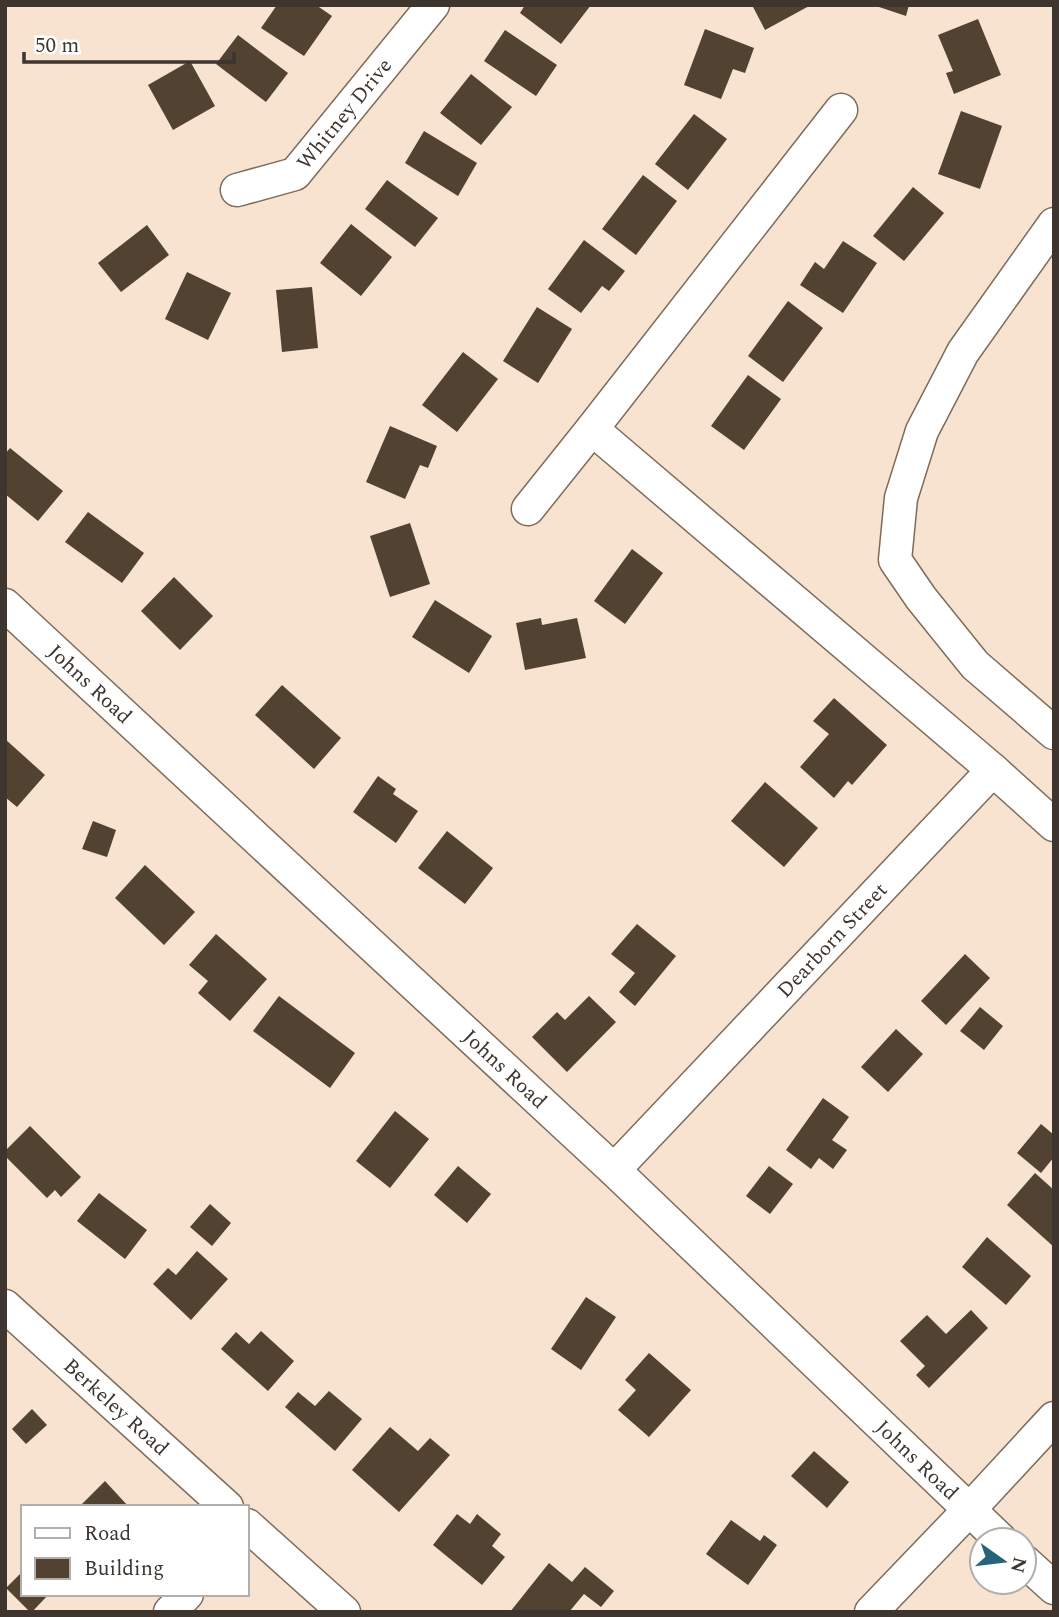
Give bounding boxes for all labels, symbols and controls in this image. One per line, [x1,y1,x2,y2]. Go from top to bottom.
scale bar [24,21,234,65]
text: 50 m [35,30,79,62]
street label: Whitney Drive [290,51,400,177]
street label: Johns Road [40,637,139,732]
street label: Dearborn Street [770,875,896,1006]
street label: Johns Road [455,1022,554,1117]
street label: Berkeley Road [55,1351,176,1464]
street label: Johns Road [867,1413,965,1508]
legend [21,1505,248,1596]
text: Road [84,1518,131,1550]
north arrow [968,1526,1038,1596]
text: Building [84,1553,164,1585]
text: N [1002,1554,1034,1576]

